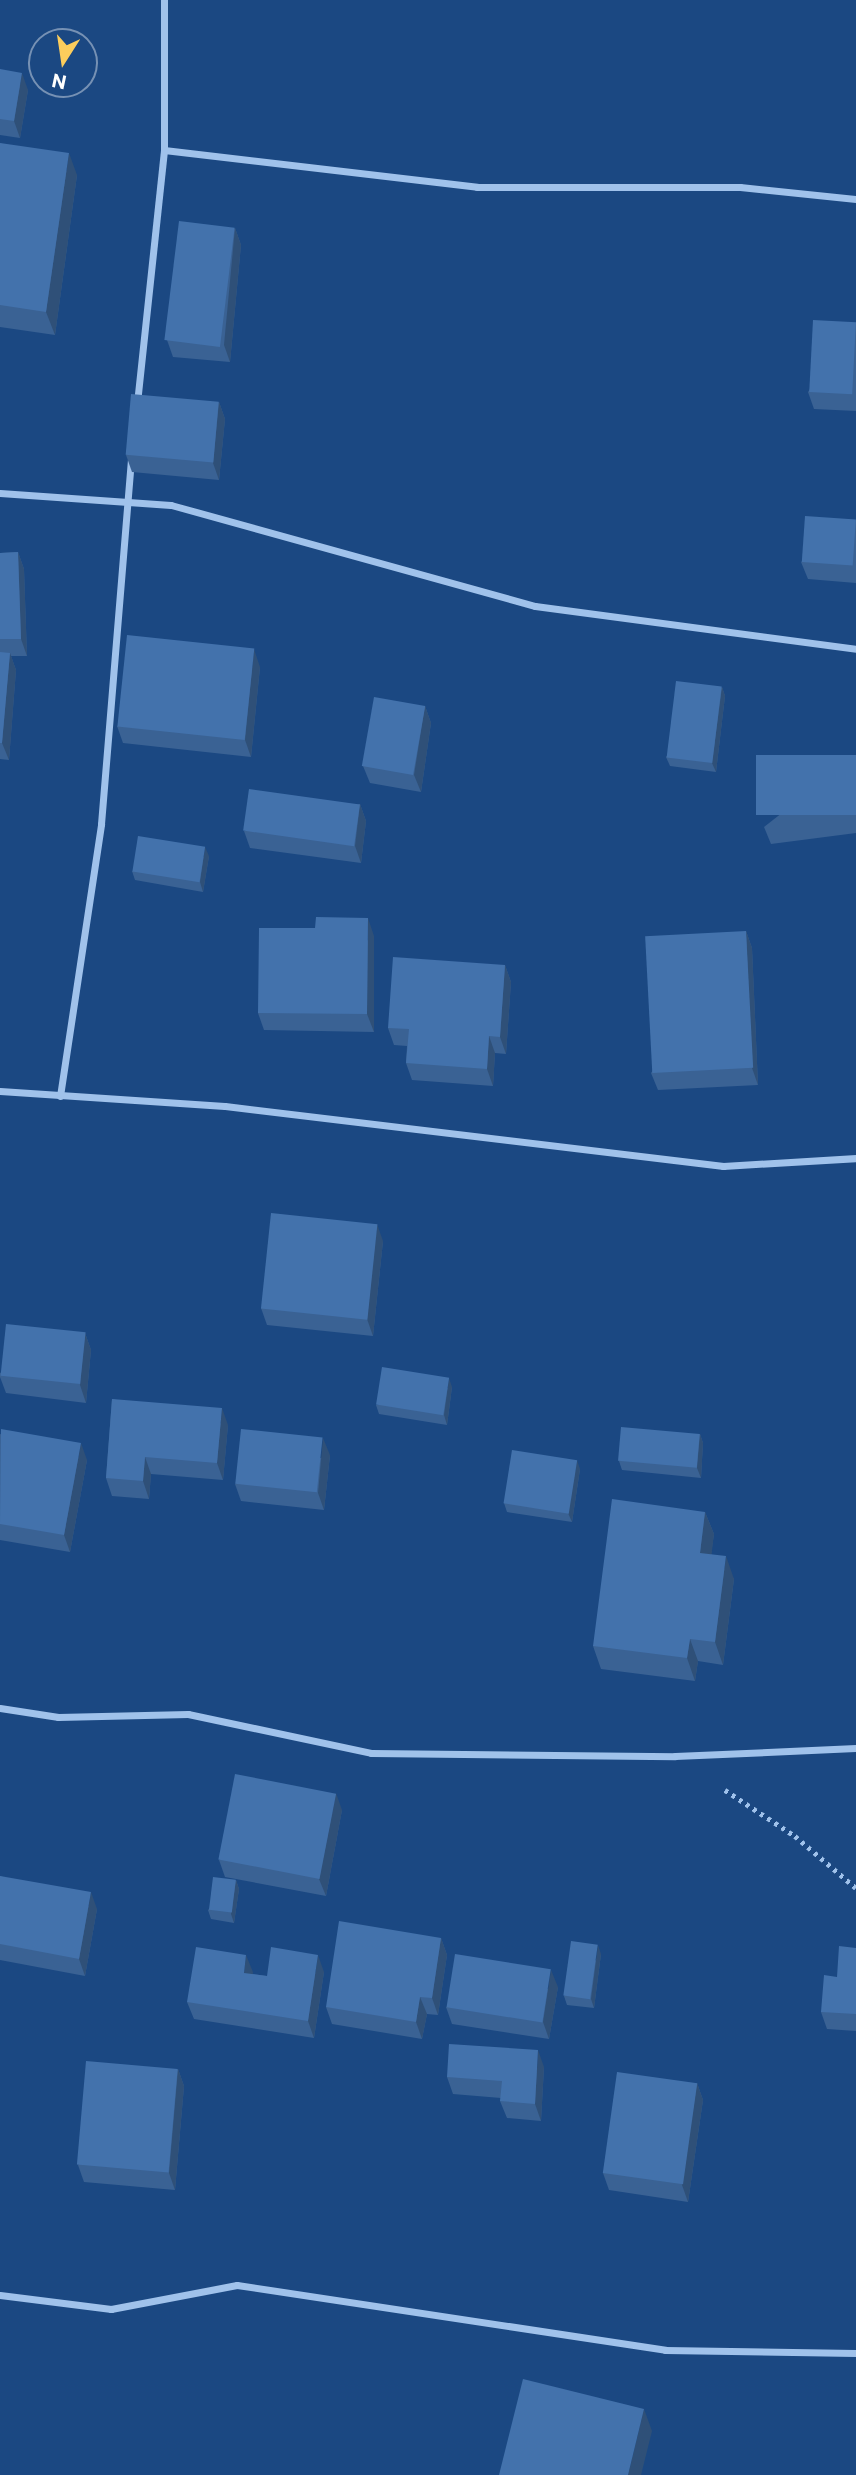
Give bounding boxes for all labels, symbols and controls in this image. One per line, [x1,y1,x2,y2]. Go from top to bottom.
north arrow [28,28,98,98]
text: N [50,69,68,95]

